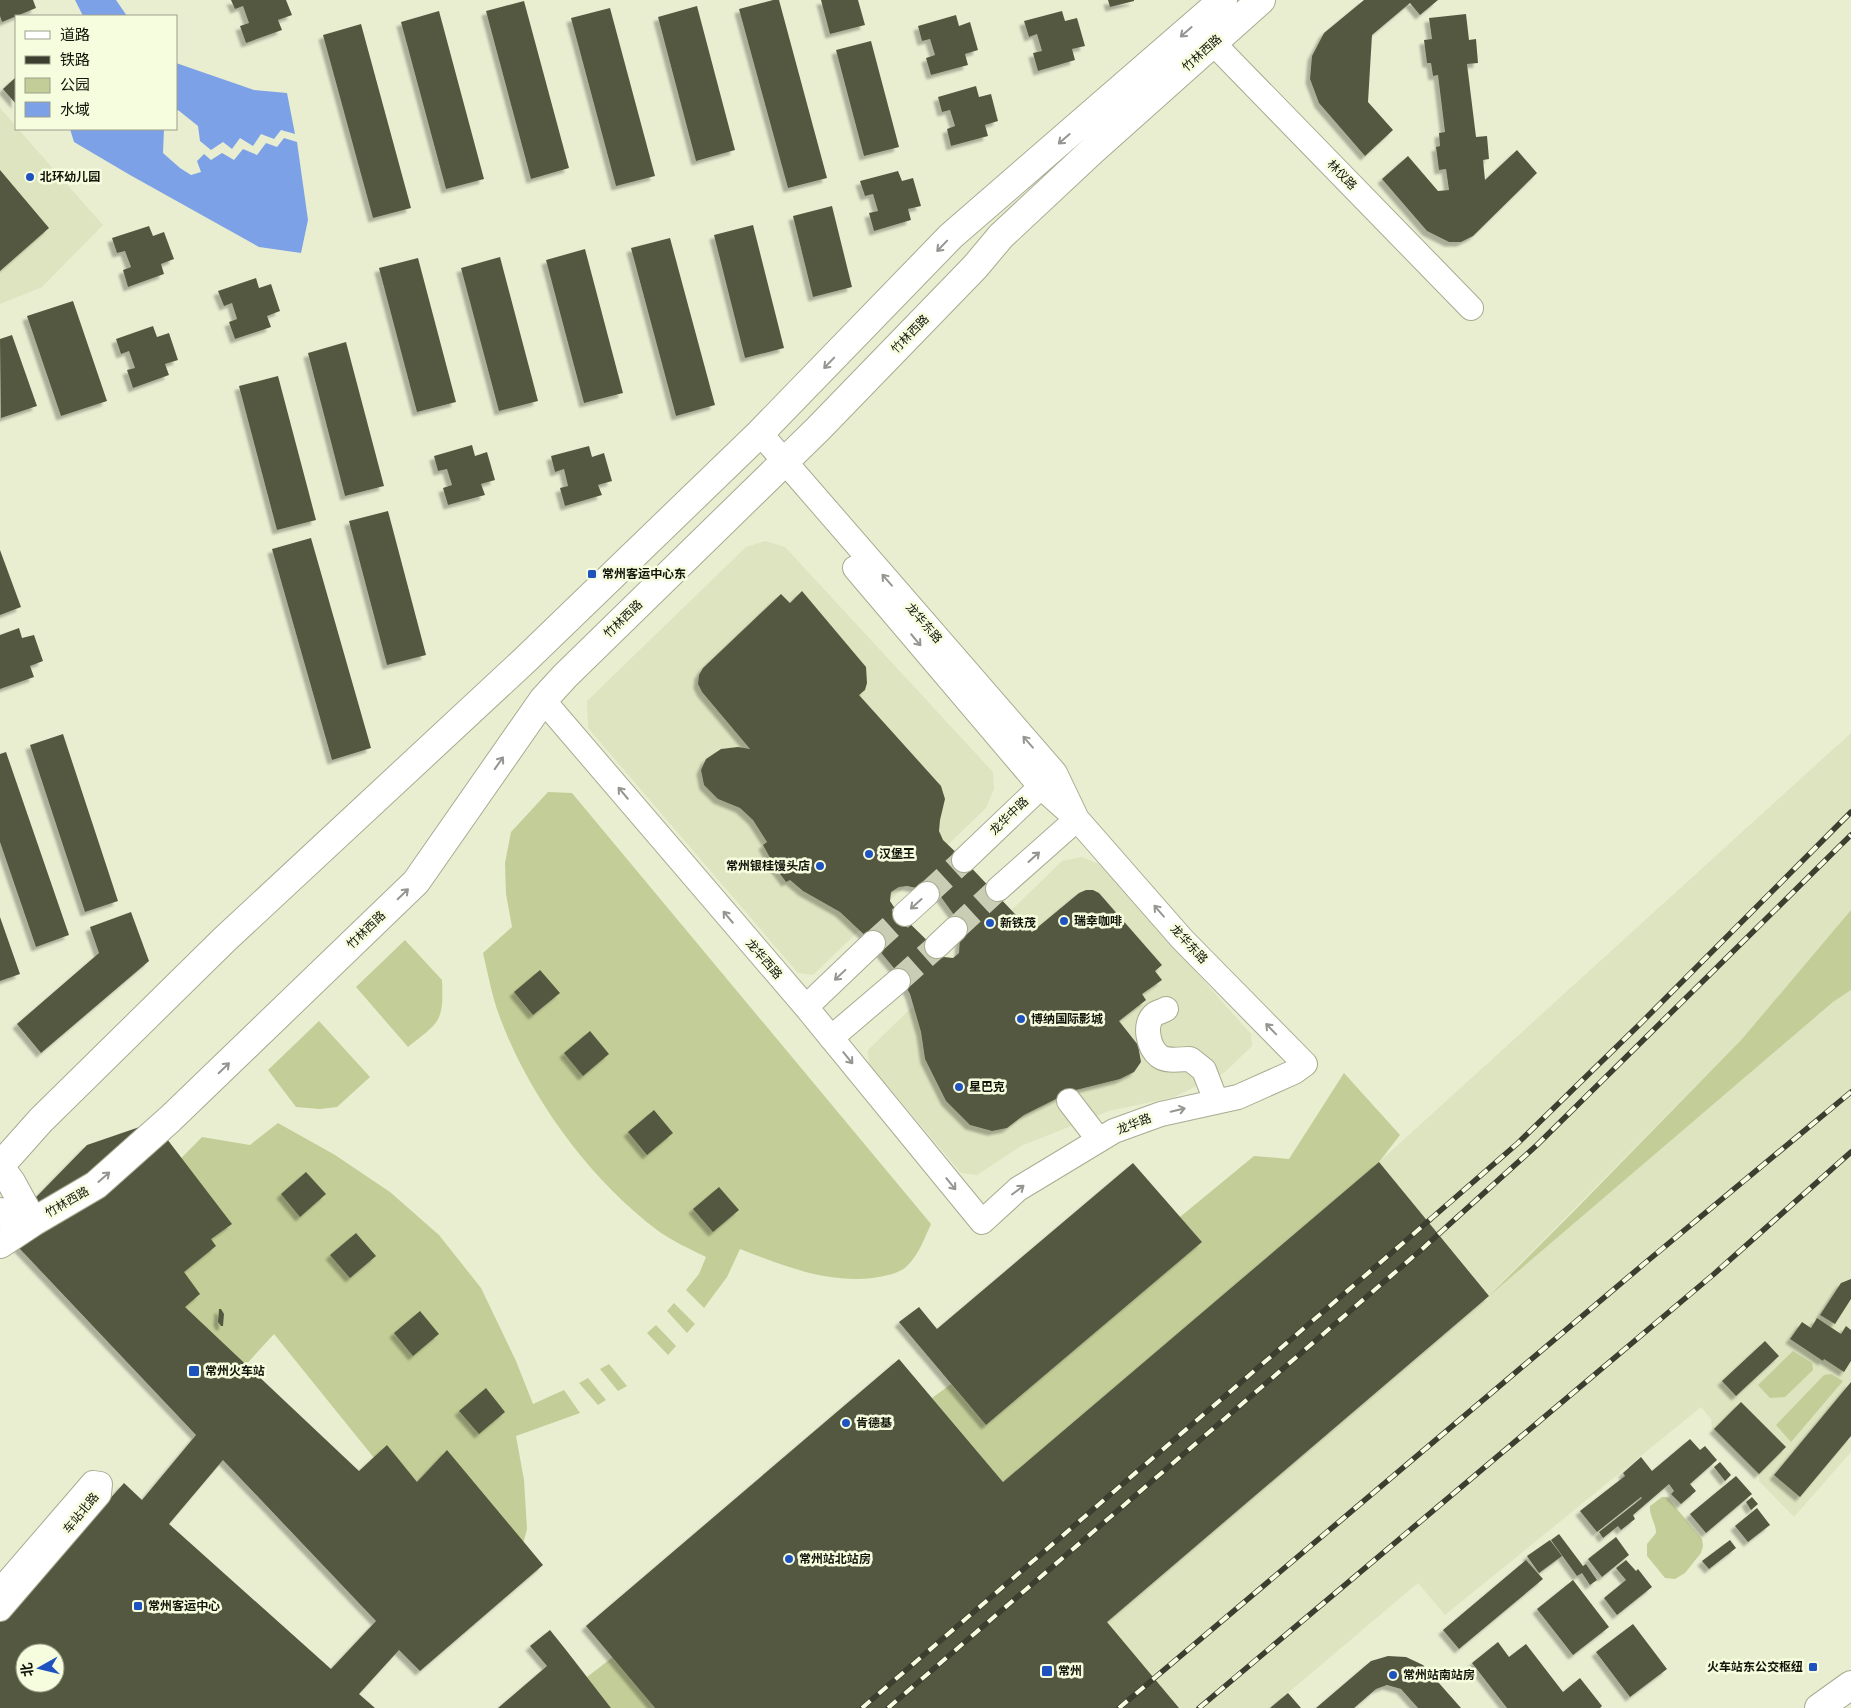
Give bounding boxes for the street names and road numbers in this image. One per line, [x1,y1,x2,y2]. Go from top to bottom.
street label: 竹林西路 [1179,32,1225,74]
street label: 林仪路 [1324,157,1360,193]
street label: 竹林西路 [888,312,932,356]
street label: 竹林西路 [601,597,645,641]
street label: 龙华东路 [903,600,945,646]
street label: 龙华中路 [987,794,1031,838]
street label: 竹林西路 [344,908,388,952]
street label: 龙华东路 [1168,922,1210,966]
street label: 龙华西路 [743,936,785,982]
street label: 龙华路 [1115,1111,1153,1137]
street label: 竹林西路 [43,1184,91,1220]
street label: 车站北路 [60,1490,102,1536]

